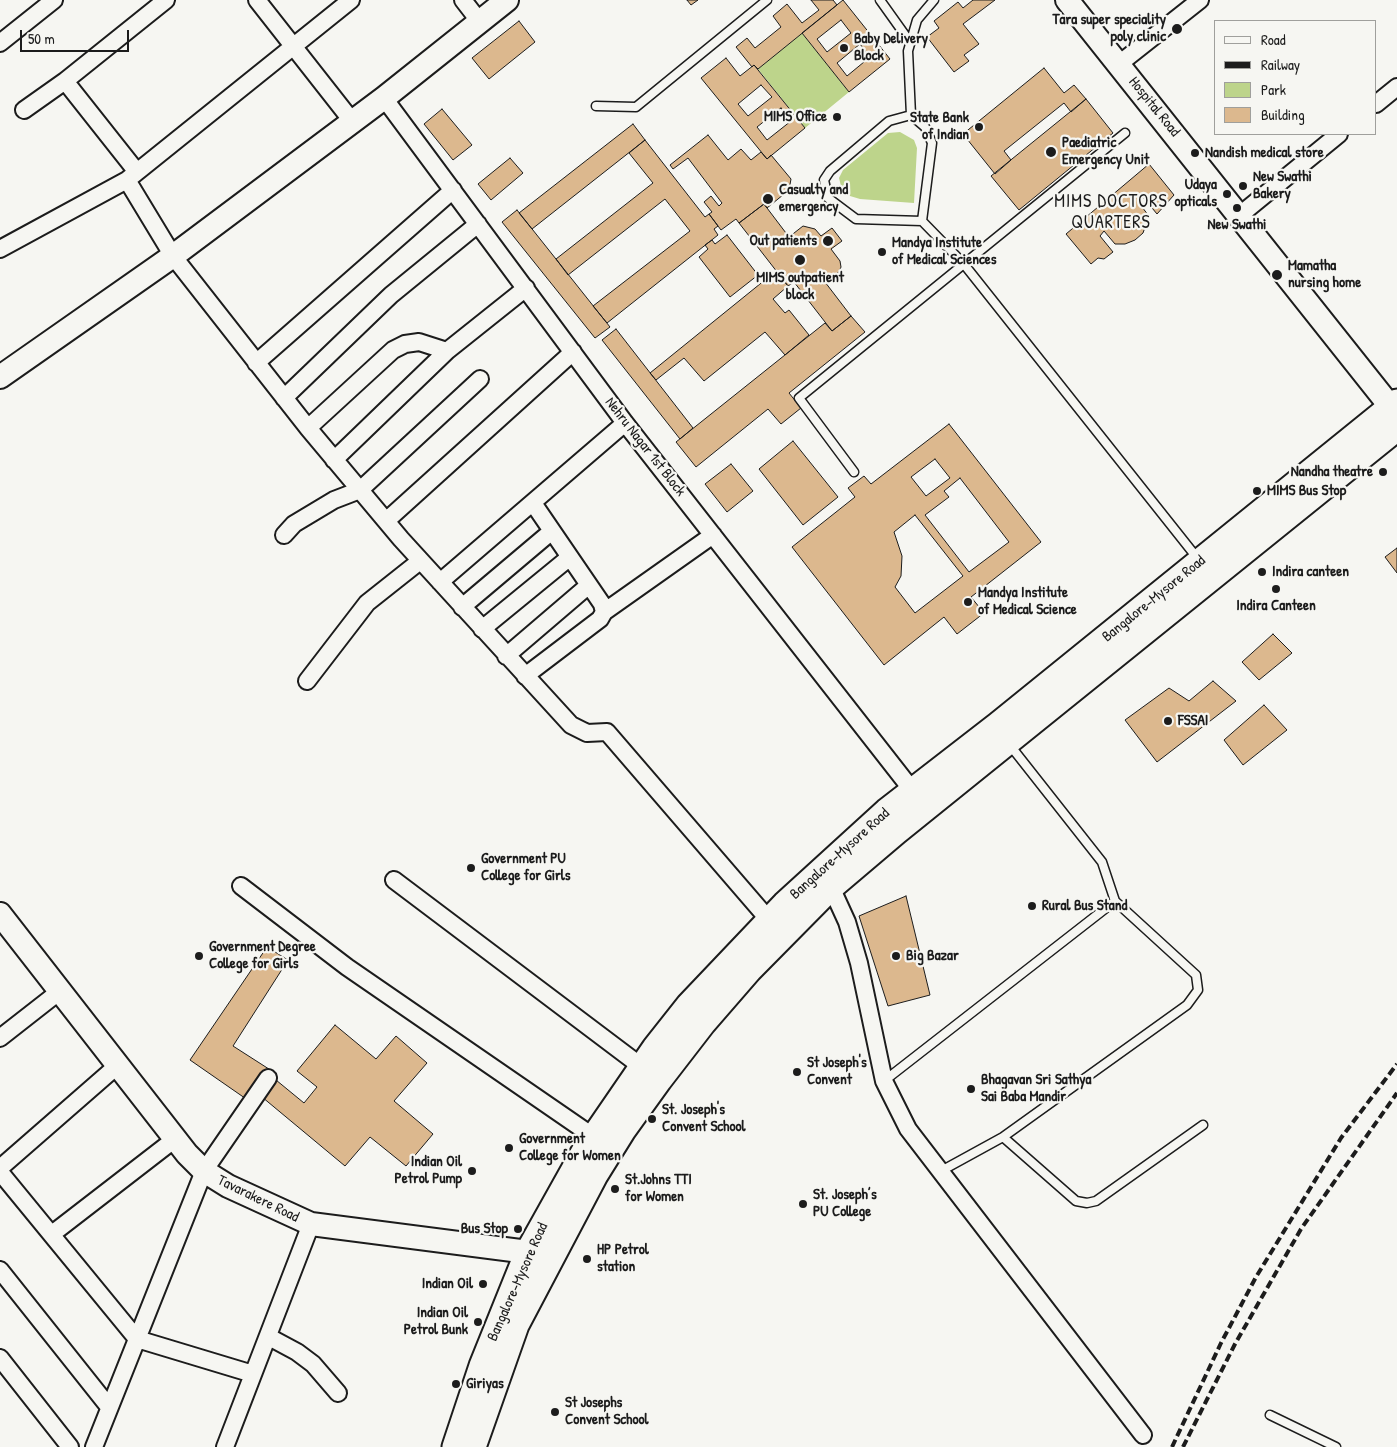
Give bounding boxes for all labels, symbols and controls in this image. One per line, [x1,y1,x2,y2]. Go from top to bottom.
place label: Tara super speciality poly clinic [1053,11,1166,46]
scale bar [22,20,131,52]
legend [1214,20,1377,135]
marker: Tara super speciality poly clinic [1170,22,1184,36]
text: 50 m [28,28,55,49]
text: Road [1261,29,1286,50]
place label: Baby Delivery Block [854,30,928,65]
marker: Baby Delivery Block [838,42,850,54]
text: Railway [1261,54,1300,75]
street label: Hospital Road [1124,73,1184,141]
text: Park [1261,79,1286,100]
text: Building [1261,104,1305,125]
place label: MIMS Office [764,108,827,126]
place label: State Bank of Indian [910,109,969,144]
marker: MIMS Office [831,111,843,123]
marker: State Bank of Indian [973,121,985,133]
place label: Paediatric Emergency Unit [1062,134,1149,169]
place label: Nandish medical store [1205,144,1324,162]
marker: Paediatric Emergency Unit [1044,145,1058,159]
marker: Nandish medical store [1189,147,1201,159]
place label: New Swathi Bakery [1253,168,1312,203]
place label: Udaya opticals [1175,176,1217,211]
marker: New Swathi Bakery [1237,180,1249,192]
place label: Casualty and emergency [779,181,848,216]
marker: Udaya opticals [1221,188,1233,200]
district label: MIMS DOCTORS QUARTERS [1053,191,1169,233]
marker: Casualty and emergency [761,192,775,206]
marker: New Swathi [1231,202,1243,214]
place label: New Swathi [1208,216,1266,234]
place label: Out patients [750,232,817,250]
marker: Out patients [821,234,835,248]
place label: Mandya Institute of Medical Sciences [892,234,997,269]
marker: Mandya Institute of Medical Sciences [876,246,888,258]
marker: MIMS outpatient block [793,253,807,267]
place label: Mamatha nursing home [1288,257,1361,292]
marker: Mamatha nursing home [1270,268,1284,282]
place label: MIMS outpatient block [756,269,844,304]
street label: Nehru Nagar 1st Block [601,394,689,500]
place label: Nandha theatre [1291,463,1373,481]
marker: Nandha theatre [1377,466,1389,478]
place label: MIMS Bus Stop [1267,482,1346,500]
marker: MIMS Bus Stop [1251,485,1263,497]
street label: Bangalore-Mysore Road [1099,552,1209,646]
place label: Indira canteen [1272,563,1349,581]
marker: Indira canteen [1256,566,1268,578]
marker: Indira Canteen [1270,583,1282,595]
place label: Mandya Institute of Medical Science [978,584,1077,619]
marker: Mandya Institute of Medical Science [962,596,974,608]
place label: Indira Canteen [1236,597,1316,615]
place label: FSSAI [1178,712,1208,730]
marker: FSSAI [1162,715,1174,727]
street label: Bangalore-Mysore Road [787,805,893,903]
place label: Government PU College for Girls [481,850,571,885]
marker: Government PU College for Girls [465,862,477,874]
place label: Rural Bus Stand [1042,897,1127,915]
marker: Rural Bus Stand [1026,900,1038,912]
place label: Government Degree College for Girls [209,938,316,973]
place label: Big Bazar [906,947,959,965]
marker: Government Degree College for Girls [193,950,205,962]
marker: Big Bazar [890,950,902,962]
place label: St Joseph's Convent [807,1054,867,1089]
marker: St Joseph's Convent [791,1066,803,1078]
place label: Bhagavan Sri Sathya Sai Baba Mandir [981,1071,1091,1106]
marker: Bhagavan Sri Sathya Sai Baba Mandir [965,1083,977,1095]
place label: St. Joseph's Convent School [662,1101,745,1136]
marker: St. Joseph's Convent School [646,1113,658,1125]
place label: Government College for Women [519,1130,621,1165]
marker: Government College for Women [503,1142,515,1154]
place label: Indian Oil Petrol Pump [395,1153,462,1188]
marker: Indian Oil Petrol Pump [466,1165,478,1177]
place label: St.Johns TTI for Women [625,1171,692,1206]
street label: Tavarakere Road [214,1172,302,1226]
marker: St.Johns TTI for Women [609,1183,621,1195]
place label: St. Joseph’s PU College [813,1186,877,1221]
marker: St. Joseph’s PU College [797,1198,809,1210]
place label: Bus Stop [461,1220,508,1238]
street label: Bangalore-Mysore Road [484,1220,552,1344]
marker: Bus Stop [512,1223,524,1235]
place label: HP Petrol station [597,1241,649,1276]
marker: HP Petrol station [581,1253,593,1265]
place label: Indian Oil [422,1275,473,1293]
marker: Indian Oil [477,1278,489,1290]
place label: Indian Oil Petrol Bunk [404,1304,468,1339]
marker: Indian Oil Petrol Bunk [472,1316,484,1328]
place label: Giriyas [466,1375,504,1393]
marker: Giriyas [450,1378,462,1390]
place label: St Josephs Convent School [565,1394,648,1429]
marker: St Josephs Convent School [549,1406,561,1418]

